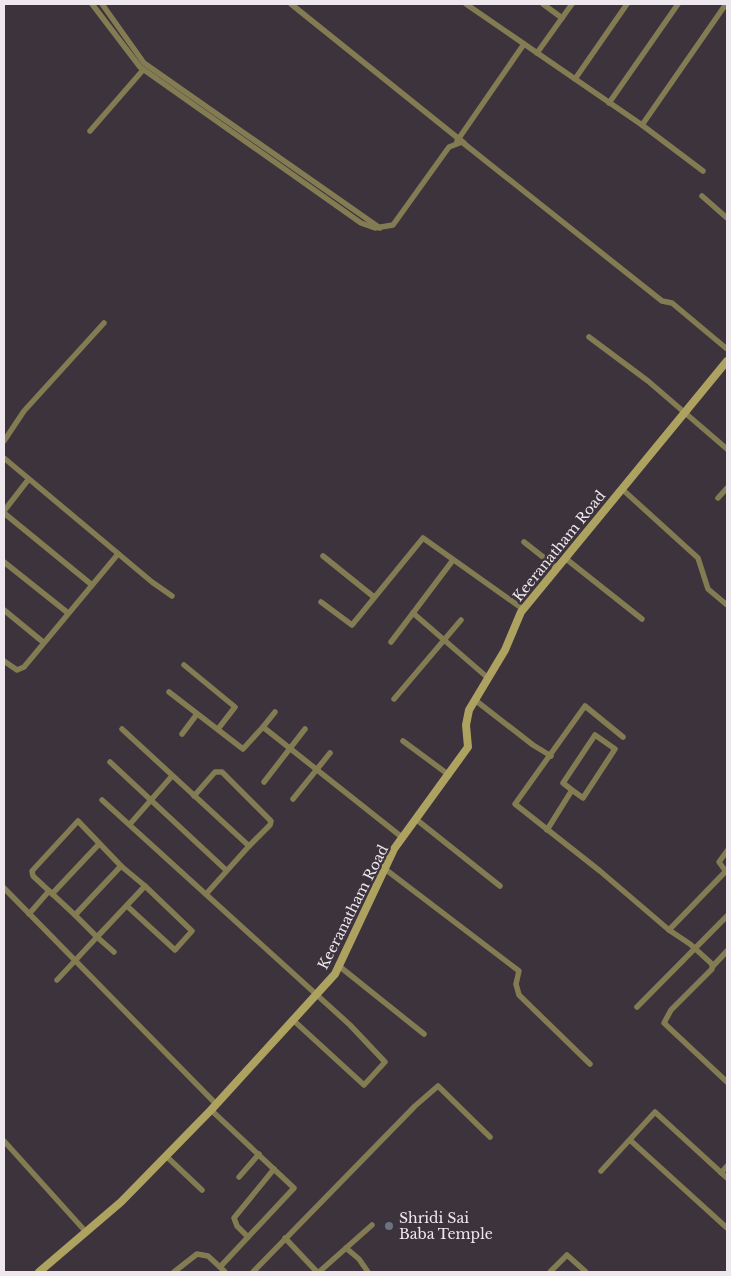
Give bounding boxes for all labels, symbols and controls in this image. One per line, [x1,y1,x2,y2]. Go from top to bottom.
street label: Keeranatham Road [509,486,610,605]
street label: Keeranatham Road [314,841,392,972]
place label: Shridi Sai Baba Temple [399,1209,493,1243]
marker: Shridi Sai Baba Temple [383,1220,395,1232]

